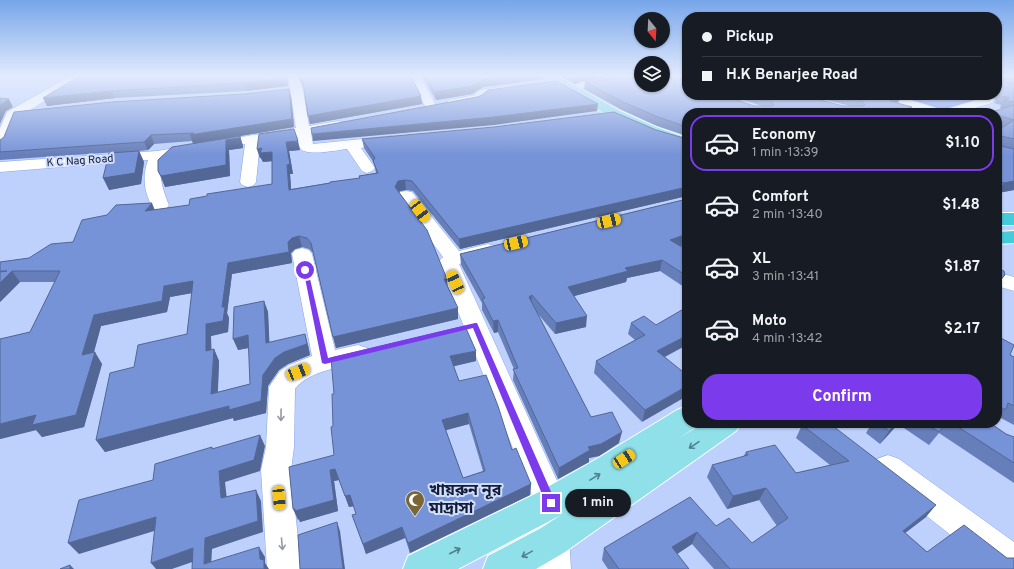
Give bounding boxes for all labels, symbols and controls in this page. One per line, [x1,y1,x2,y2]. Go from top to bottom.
north arrow [634,12,670,48]
map controls [634,12,670,92]
text: Pickup [726,28,774,47]
button: layers [634,56,670,92]
text: H.K Benarjee Road [726,66,858,85]
icon: car [704,125,740,161]
text: Economy [752,126,816,145]
text: $1.10 [945,134,980,153]
text: 1 min · 13:39 [752,145,819,161]
street label: K C Nag Road [46,152,114,170]
icon: car [704,187,740,223]
text: Comfort [752,188,809,207]
text: $1.48 [942,196,980,215]
car [408,198,432,224]
text: 2 min · 13:40 [752,207,823,223]
car [596,212,622,230]
car [503,234,529,252]
icon: car [704,249,740,285]
text: XL [752,250,770,269]
text: $1.87 [944,258,980,277]
route start [296,261,314,279]
car [444,269,466,295]
text: 3 min · 13:41 [752,269,819,285]
icon: car [704,311,740,347]
text: Moto [752,312,787,331]
text: $2.17 [944,320,980,339]
text: 4 min · 13:42 [752,331,823,347]
car [285,362,311,382]
button: Confirm [702,374,982,420]
one-way arrow [277,408,285,421]
one-way arrow [689,441,700,449]
car [611,447,637,471]
one-way arrow [589,472,601,480]
place label: খায়রুন নূর মাদ্রাসা [428,481,502,519]
car [272,486,286,510]
mosque icon: খায়রুন নূর মাদ্রাসা [404,489,426,517]
callout: 1 min [565,489,631,517]
route end [542,494,560,512]
text: 1 min [582,495,614,511]
one-way arrow [279,537,286,550]
one-way arrow [449,547,461,554]
one-way arrow [521,551,533,559]

